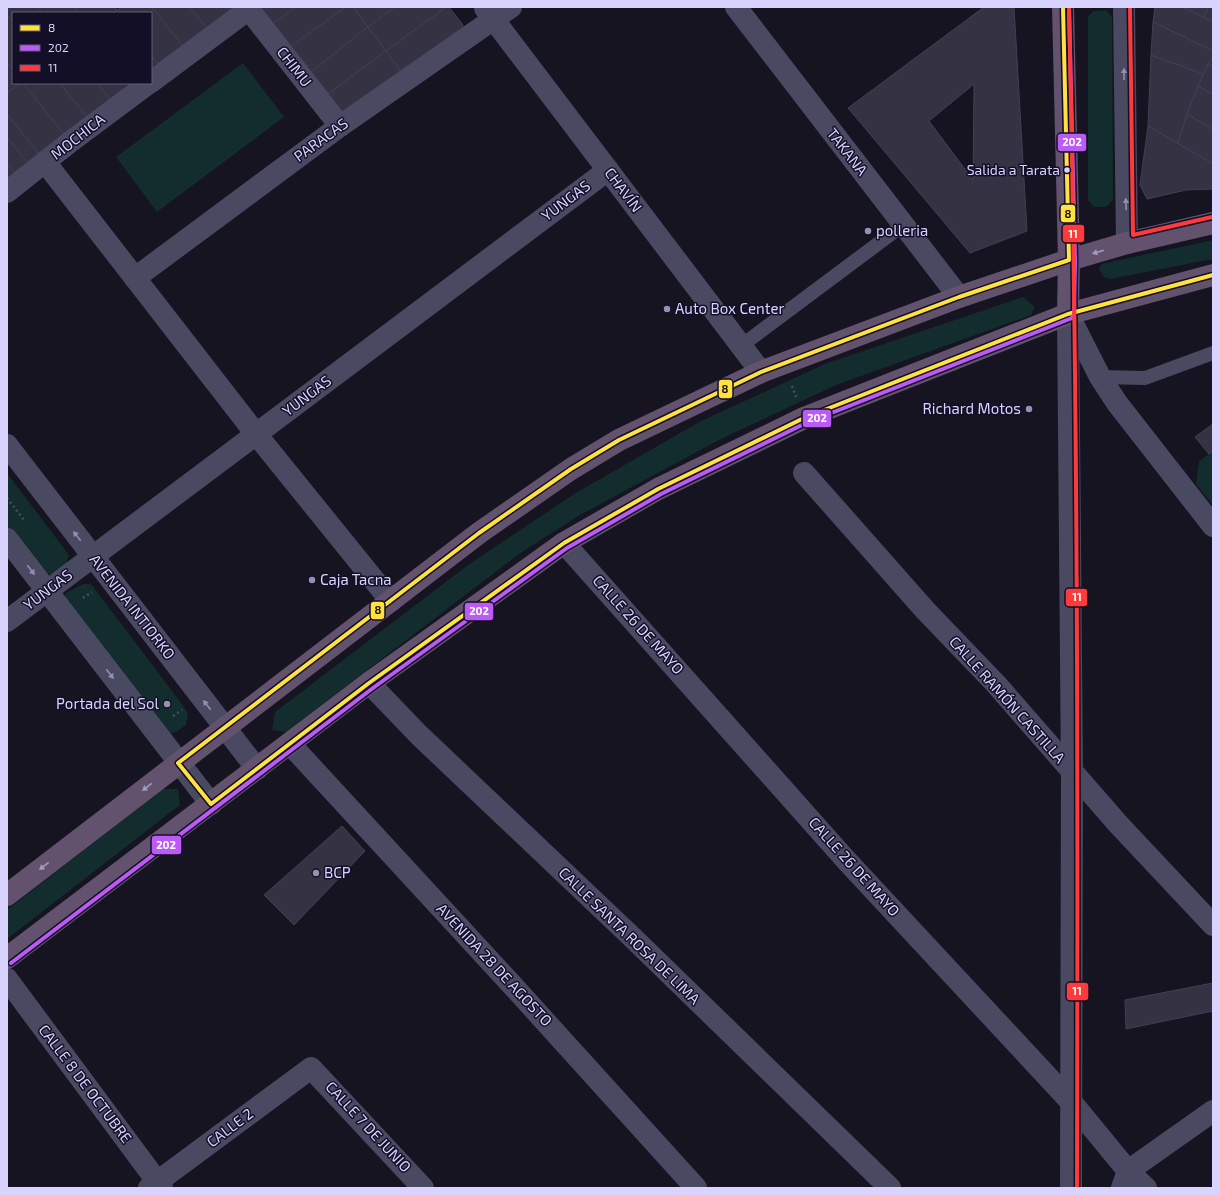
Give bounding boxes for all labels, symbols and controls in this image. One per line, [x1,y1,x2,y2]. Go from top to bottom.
legend [12,12,152,84]
text: 8 [48,20,55,34]
text: 202 [48,40,69,54]
street label: CHIMU [274,43,316,90]
text: 11 [48,60,58,74]
one-way arrow [1121,67,1127,80]
street label: MOCHICA [47,109,108,163]
street label: PARACAS [290,114,351,165]
street label: TAKANA [824,124,872,179]
line badge: 202 [1057,133,1087,152]
text: 202 [1062,135,1082,148]
place label: Salida a Tarata [967,161,1060,178]
street label: CHAVÍN [601,164,646,215]
marker: Salida a Tarata [1062,165,1072,175]
street label: YUNGAS [538,176,593,224]
one-way arrow [1123,197,1129,210]
line badge: 8 [1060,204,1076,223]
text: 8 [1065,207,1072,220]
place label: polleria [876,221,928,239]
line badge: 11 [1062,224,1085,243]
marker: polleria [863,226,873,236]
text: 11 [1068,227,1078,240]
one-way arrow [1091,249,1103,255]
place label: Auto Box Center [675,299,785,317]
marker: Auto Box Center [662,304,672,314]
street label: YUNGAS [279,371,334,419]
line badge: 8 [718,379,733,399]
text: 8 [722,382,729,395]
place label: Richard Motos [922,399,1021,417]
marker: Richard Motos [1024,404,1034,414]
line badge: 202 [802,409,832,428]
text: 202 [807,411,827,424]
one-way arrow [72,530,81,541]
street label: AVENIDA INTIORKO [86,550,179,662]
street label: YUNGAS [20,565,75,613]
one-way arrow [26,565,35,576]
place label: Caja Tacna [320,570,392,589]
street label: CALLE 26 DE MAYO [590,571,688,678]
marker: Caja Tacna [307,575,317,585]
line badge: 11 [1065,588,1088,607]
text: 11 [1072,590,1082,603]
line badge: 8 [370,601,385,620]
line badge: 202 [464,602,494,621]
text: 8 [375,603,382,616]
text: 202 [469,604,489,617]
street label: CALLE RAMÓN CASTILLA [946,632,1070,767]
one-way arrow [105,668,114,679]
place label: Portada del Sol [56,694,160,712]
marker: Portada del Sol [162,699,172,709]
one-way arrow [203,700,211,711]
one-way arrow [141,783,152,791]
street label: CALLE 26 DE MAYO [806,813,904,920]
line badge: 202 [151,835,182,855]
text: 202 [156,838,176,851]
one-way arrow [39,862,50,871]
place label: BCP [324,863,351,881]
street label: CALLE SANTA ROSA DE LIMA [555,863,705,1008]
marker: BCP [311,868,321,878]
street label: AVENIDA 28 DE AGOSTO [433,899,556,1029]
line badge: 11 [1066,982,1089,1001]
text: 11 [1072,984,1082,997]
street label: CALLE 8 DE OCTUBRE [35,1021,136,1146]
street label: CALLE 7 DE JUNIO [322,1077,415,1175]
street label: CALLE 2 [203,1104,256,1150]

